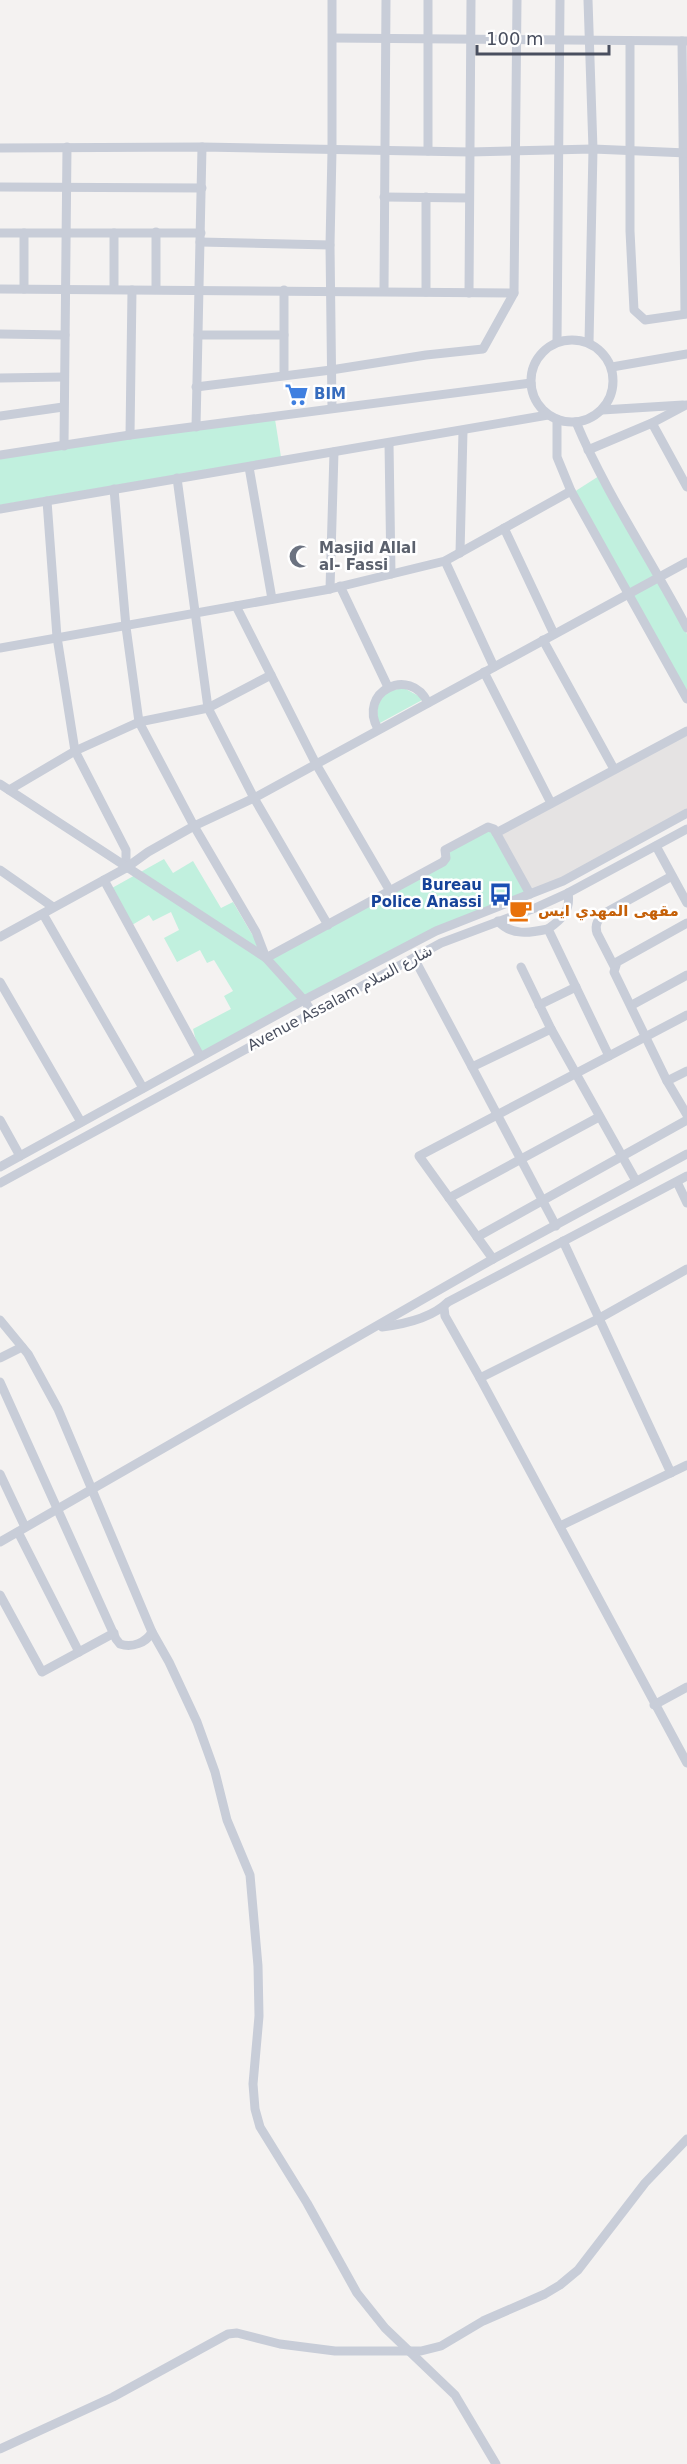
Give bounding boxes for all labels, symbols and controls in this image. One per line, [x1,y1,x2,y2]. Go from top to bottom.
scale bar [477,18,609,56]
text: 100 m [486,28,544,49]
supermarket icon: BIM [283,381,309,407]
place label: BIM [314,385,346,403]
place label: Masjid Allal al- Fassi [319,539,416,574]
mosque icon: Masjid Allal al- Fassi [288,544,314,570]
place label: Bureau Police Anassi [371,876,482,911]
bus stop icon: Bureau Police Anassi [487,881,513,907]
cafe icon: مقهى المهدي ايس [507,898,533,924]
place label: مقهى المهدي ايس [538,902,679,921]
street label: Avenue Assalam شارع السلام [244,942,436,1054]

